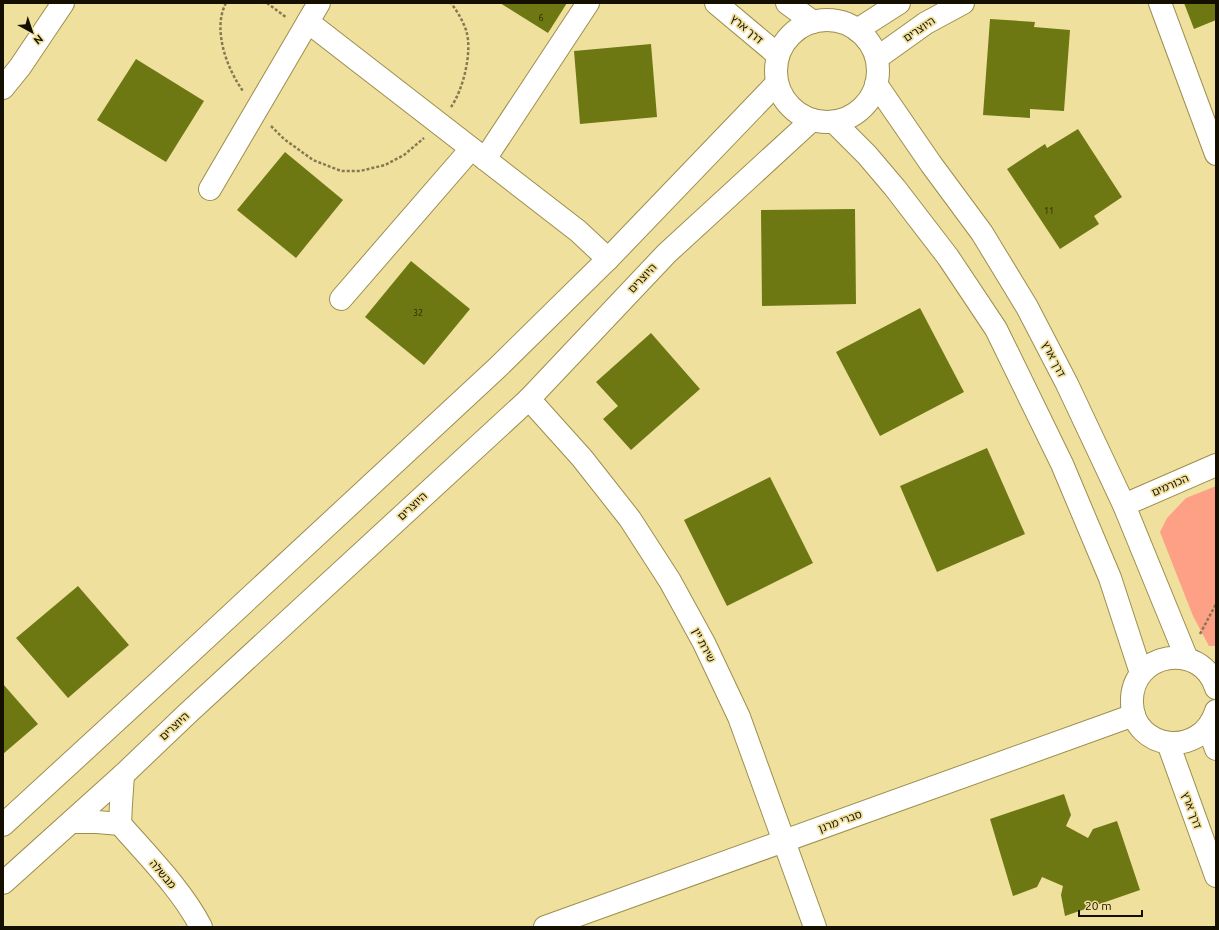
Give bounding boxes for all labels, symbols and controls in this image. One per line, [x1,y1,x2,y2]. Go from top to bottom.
north arrow [12,12,52,52]
street label: דרך ארץ [729,12,766,46]
house number: 6 [538,13,544,23]
street label: היוצרים [901,14,937,44]
text: N [31,32,45,47]
house number: 11 [1044,206,1054,216]
street label: היוצרים [625,261,659,295]
house number: 32 [413,308,423,318]
street label: דרך ארץ [1040,339,1068,379]
street label: הכורמים [1150,472,1190,498]
street label: היוצרים [395,489,429,523]
street label: שירת יין [690,626,718,664]
street label: היוצרים [157,709,191,743]
street label: דרך ארץ [1180,790,1204,830]
street label: סברי מרנן [817,808,863,834]
street label: מבשלה [147,857,179,891]
scale bar [1079,892,1142,918]
text: 20 m [1085,899,1112,912]

